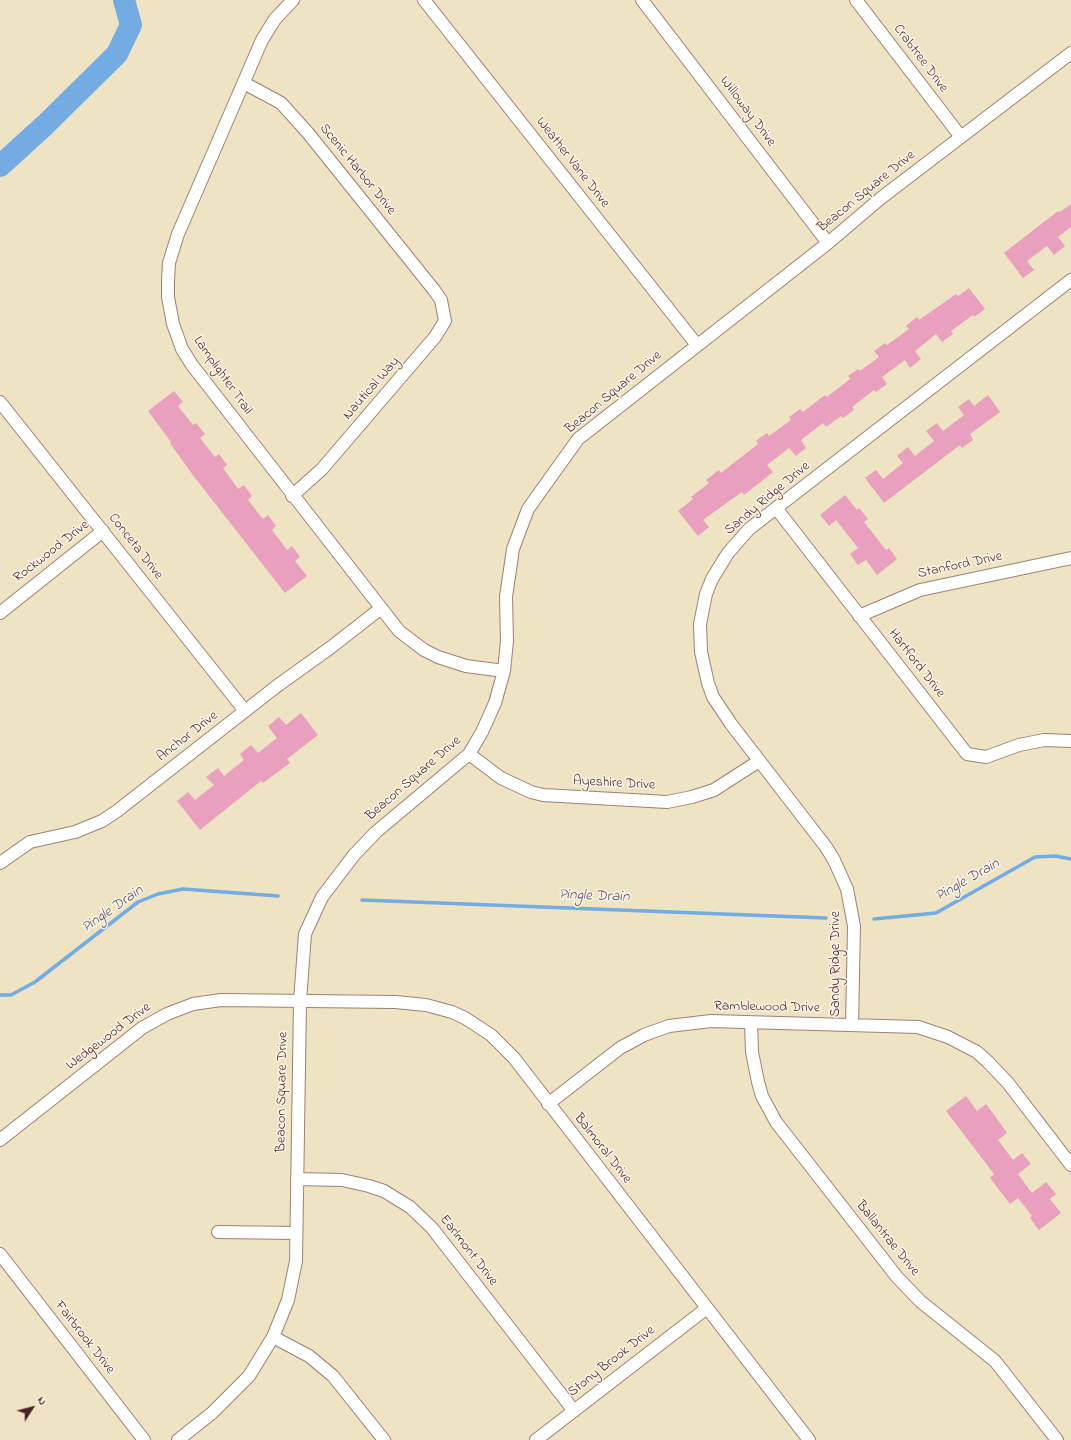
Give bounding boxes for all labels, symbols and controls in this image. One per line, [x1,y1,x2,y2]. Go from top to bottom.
street label: Crabtree Drive [889,21,951,97]
street label: Willoway Drive [715,74,779,150]
street label: Weather Vane Drive [531,114,613,212]
street label: Scenic Harbor Drive [315,121,399,219]
street label: Beacon Square Drive [815,147,919,237]
street label: Lamplighter Trail [189,334,255,418]
street label: Beacon Square Drive [562,348,666,438]
street label: Nautical Way [340,354,404,424]
street label: Sandy Ridge Drive [722,458,814,540]
street label: Conceta Drive [104,511,166,583]
street label: Rockwood Drive [11,517,93,587]
street label: Stanford Drive [916,549,1004,583]
street label: Hartford Drive [884,626,948,702]
street label: Anchor Drive [154,708,222,766]
street label: Beacon Square Drive [363,733,465,825]
street label: Ayeshire Drive [572,773,656,795]
water label: Pingle Drain [933,855,1003,907]
water label: Pingle Drain [79,882,147,938]
water label: Pingle Drain [558,887,630,907]
street label: Sandy Ridge Drive [829,911,845,1017]
street label: Ramblewood Drive [714,999,820,1017]
street label: Wedgewood Drive [63,1000,155,1074]
street label: Beacon Square Drive [274,1031,292,1153]
street label: Balmoral Drive [569,1111,635,1187]
street label: Ballantrae Drive [852,1198,922,1280]
street label: Earlmont Drive [435,1212,501,1290]
street label: Fairbrook Drive [50,1298,118,1378]
street label: Stony Brook Drive [565,1323,659,1401]
north arrow [12,1388,52,1428]
text: N [33,1393,50,1409]

